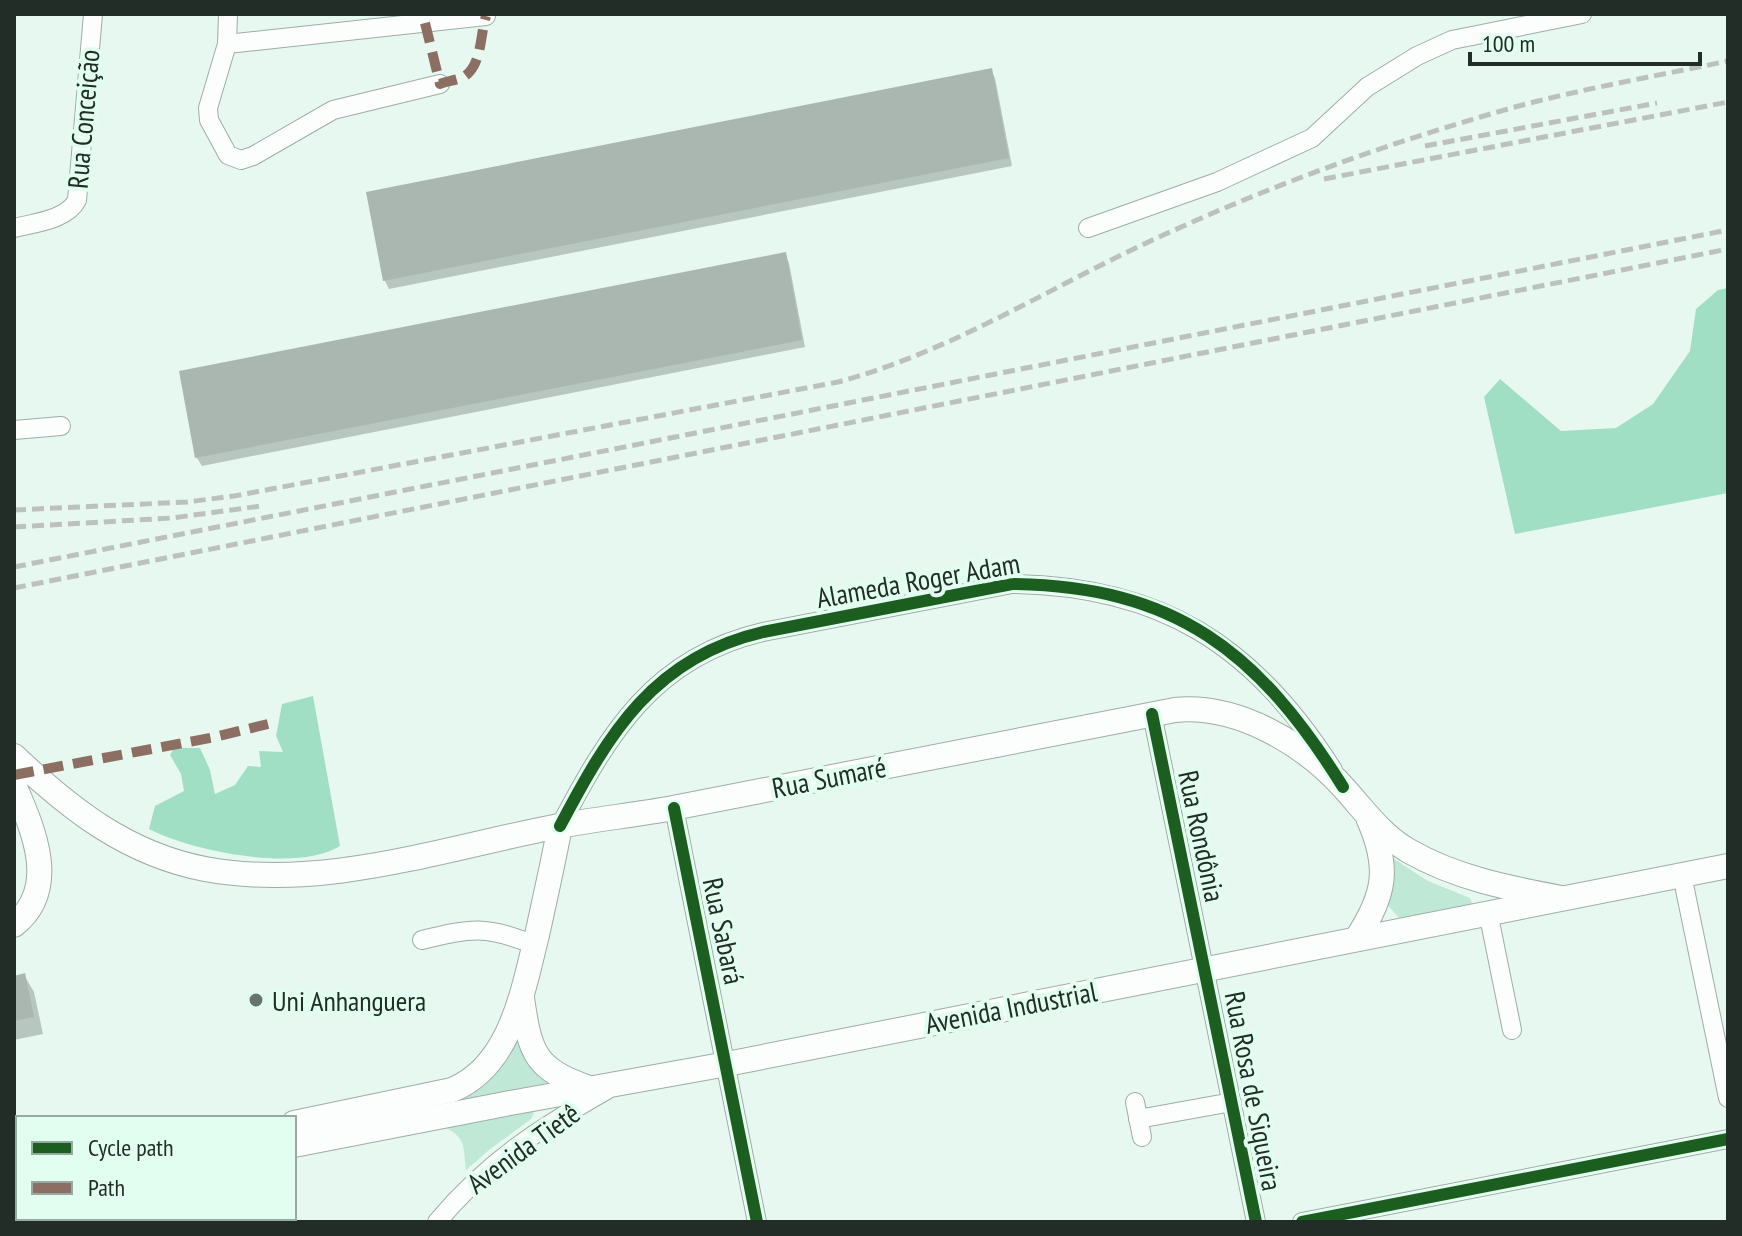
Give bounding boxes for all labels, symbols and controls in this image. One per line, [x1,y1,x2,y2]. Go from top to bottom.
scale bar [1470,16,1700,66]
text: 100 m [1482,28,1535,59]
street label: Rua Conceição [58,48,108,190]
street label: Alameda Roger Adam [813,544,1023,616]
street label: Rua Sumaré [769,748,889,806]
street label: Rua Rondônia [1170,767,1234,905]
street label: Rua Sabará [695,874,753,988]
street label: Avenida Industrial [922,972,1100,1042]
place label: Uni Anhanguera [272,982,426,1019]
street label: Rua Rosa de Siqueira [1217,988,1291,1194]
marker: Uni Anhanguera [247,991,265,1009]
street label: Avenida Tietê [459,1095,587,1201]
legend [16,1116,296,1220]
text: Cycle path [88,1132,174,1163]
text: Path [88,1172,125,1203]

